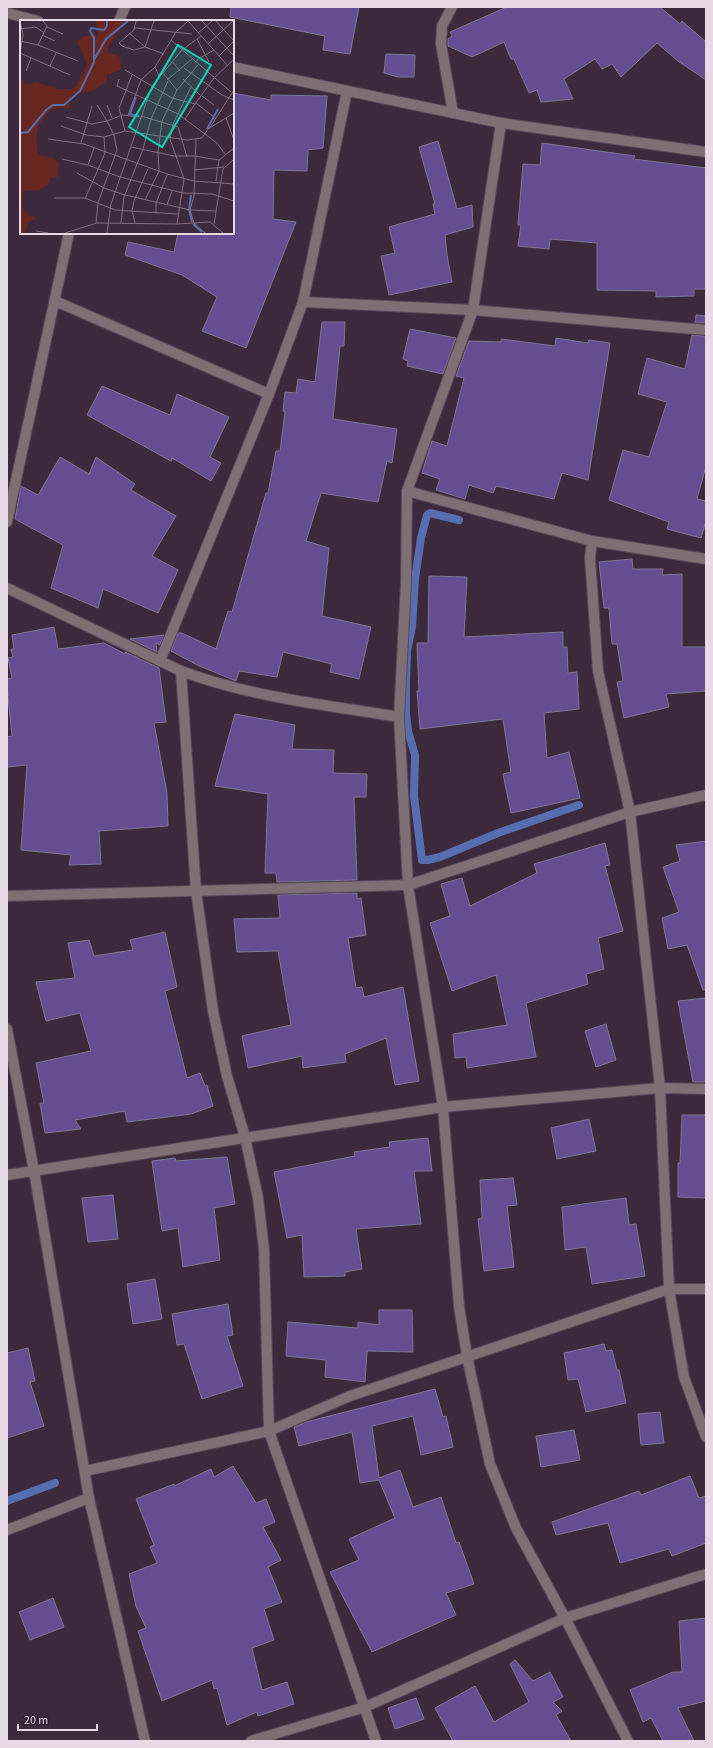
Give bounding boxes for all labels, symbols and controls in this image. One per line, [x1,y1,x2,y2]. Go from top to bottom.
inset map [20,20,234,234]
scale bar [18,1706,97,1732]
text: 20 m [24,1712,48,1729]

